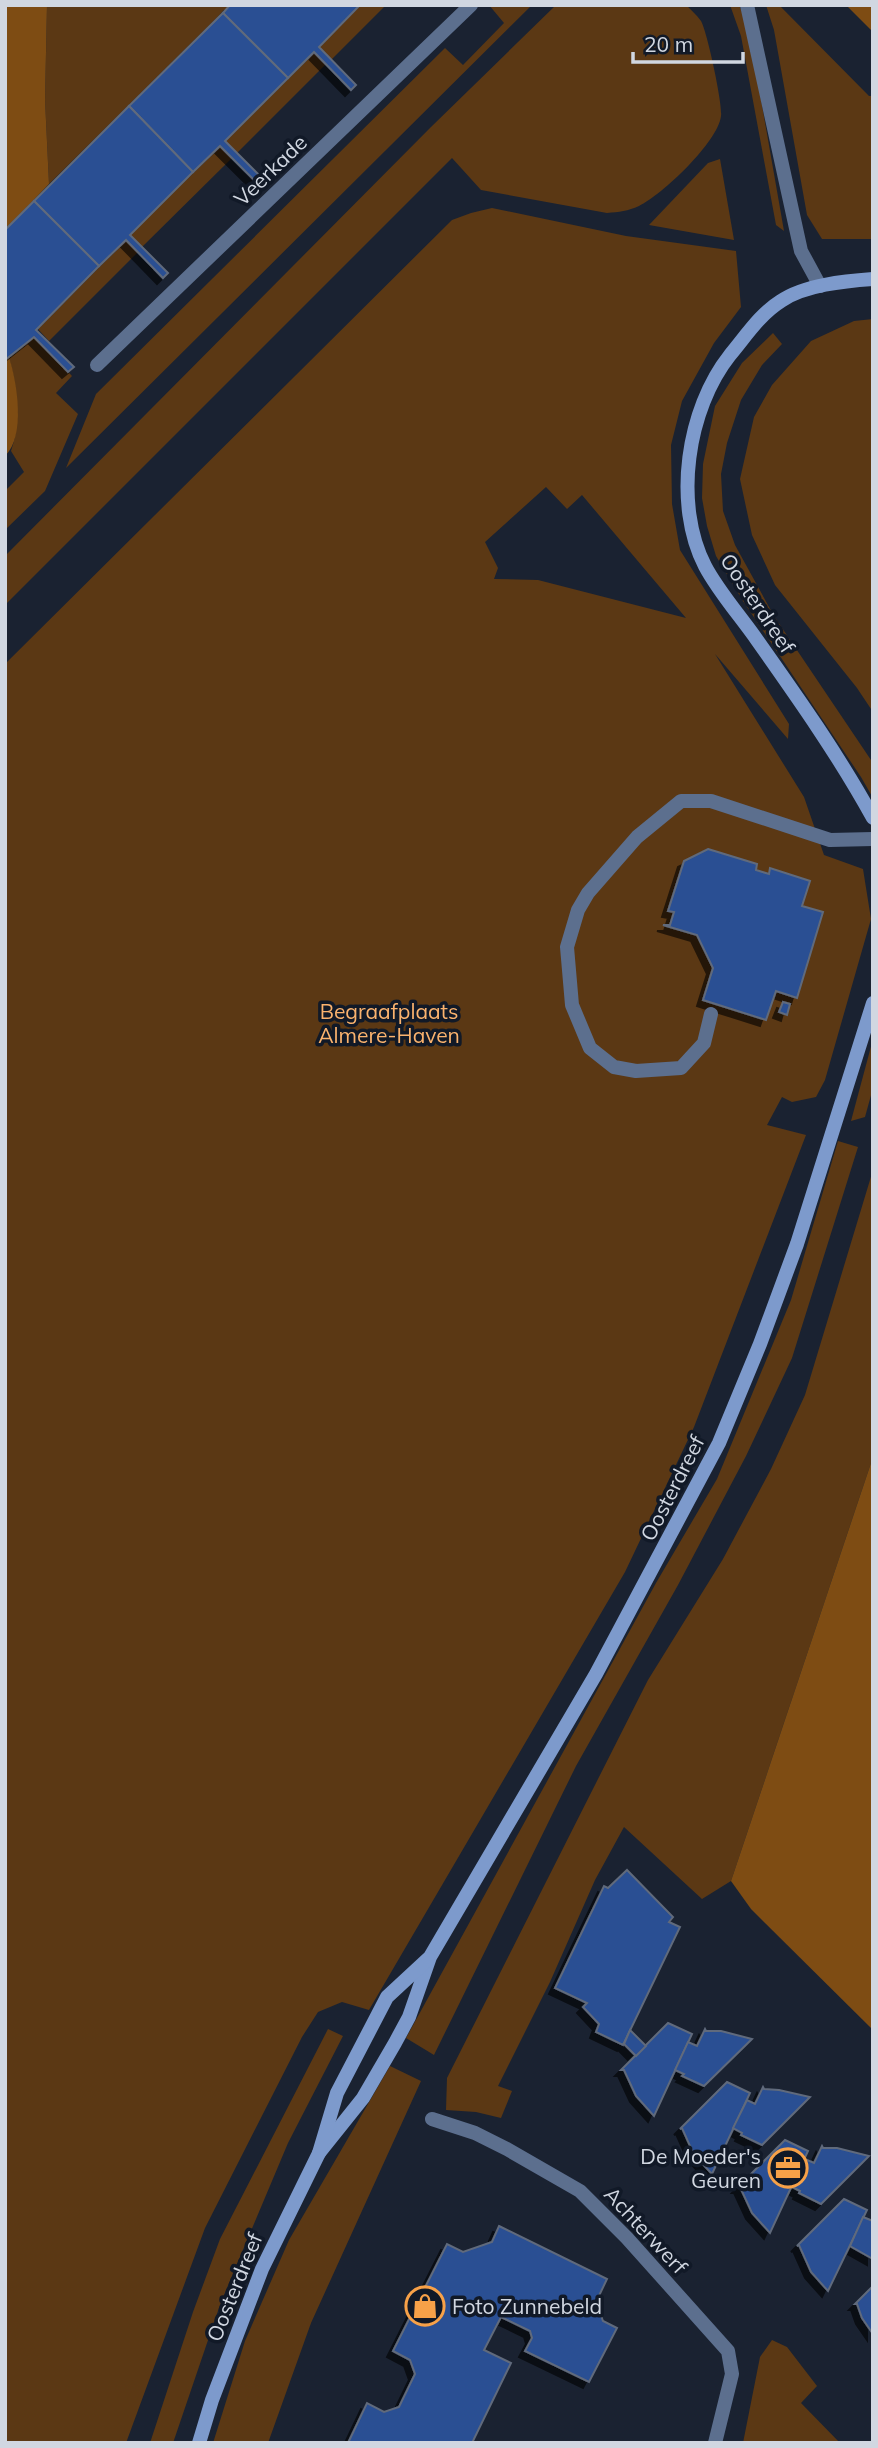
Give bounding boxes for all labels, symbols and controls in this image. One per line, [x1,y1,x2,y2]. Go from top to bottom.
scale bar [633,21,743,65]
text: 20 m [644,31,693,57]
street label: Veerkade [228,129,312,211]
street label: Oosterdreef [715,548,801,659]
park label: Begraafplaats Almere-Haven [318,998,460,1048]
street label: Oosterdreef [634,1430,710,1545]
place label: De Moeder's Geuren [640,2143,761,2193]
office icon: De Moeder's Geuren [767,2147,809,2189]
street label: Achterwerf [599,2181,694,2280]
street label: Oosterdreef [200,2228,268,2345]
shop icon: Foto Zunnebeld [404,2285,446,2327]
place label: Foto Zunnebeld [452,2293,602,2319]

